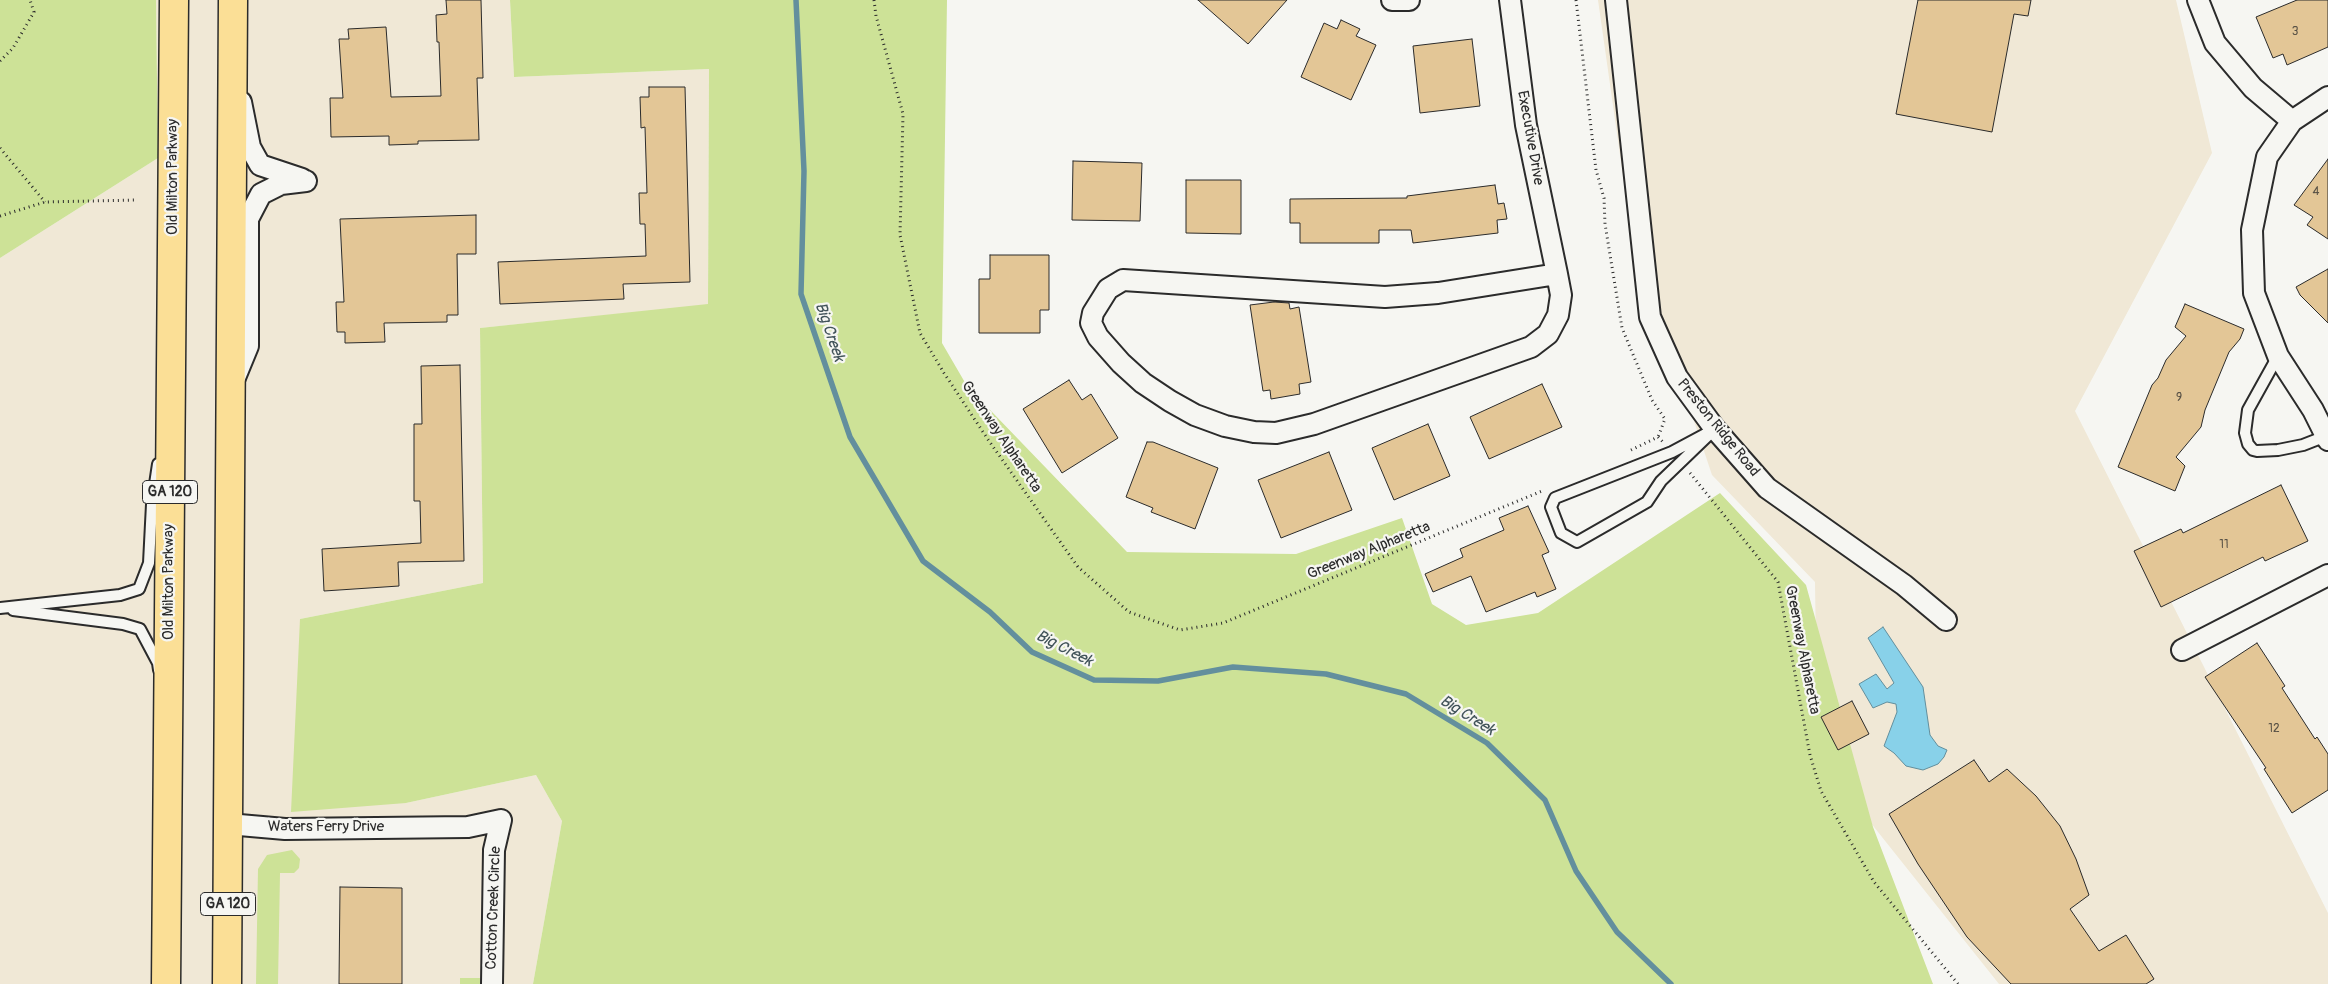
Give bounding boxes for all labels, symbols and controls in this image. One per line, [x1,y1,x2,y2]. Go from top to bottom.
house number: 3 [2292,25,2298,39]
street label: Executive Drive [1513,89,1547,187]
street label: Old Milton Parkway [164,119,182,235]
house number: 4 [2313,185,2319,199]
water label: Big Creek [810,300,848,364]
street label: Preston Ridge Road [1673,375,1763,481]
street label: Greenway Alpharetta [957,378,1045,496]
house number: 9 [2176,391,2182,405]
road number: GA 120 [142,481,198,504]
street label: Greenway Alpharetta [1305,518,1433,584]
street label: Old Milton Parkway [160,524,178,640]
house number: 11 [2219,538,2229,552]
street label: Greenway Alpharetta [1781,584,1823,716]
water label: Big Creek [1032,627,1096,671]
water label: Big Creek [1436,692,1498,740]
house number: 12 [2268,722,2280,736]
street label: Waters Ferry Drive [268,818,384,836]
street label: Cotton Creek Circle [483,846,505,970]
road number: GA 120 [200,892,256,916]

